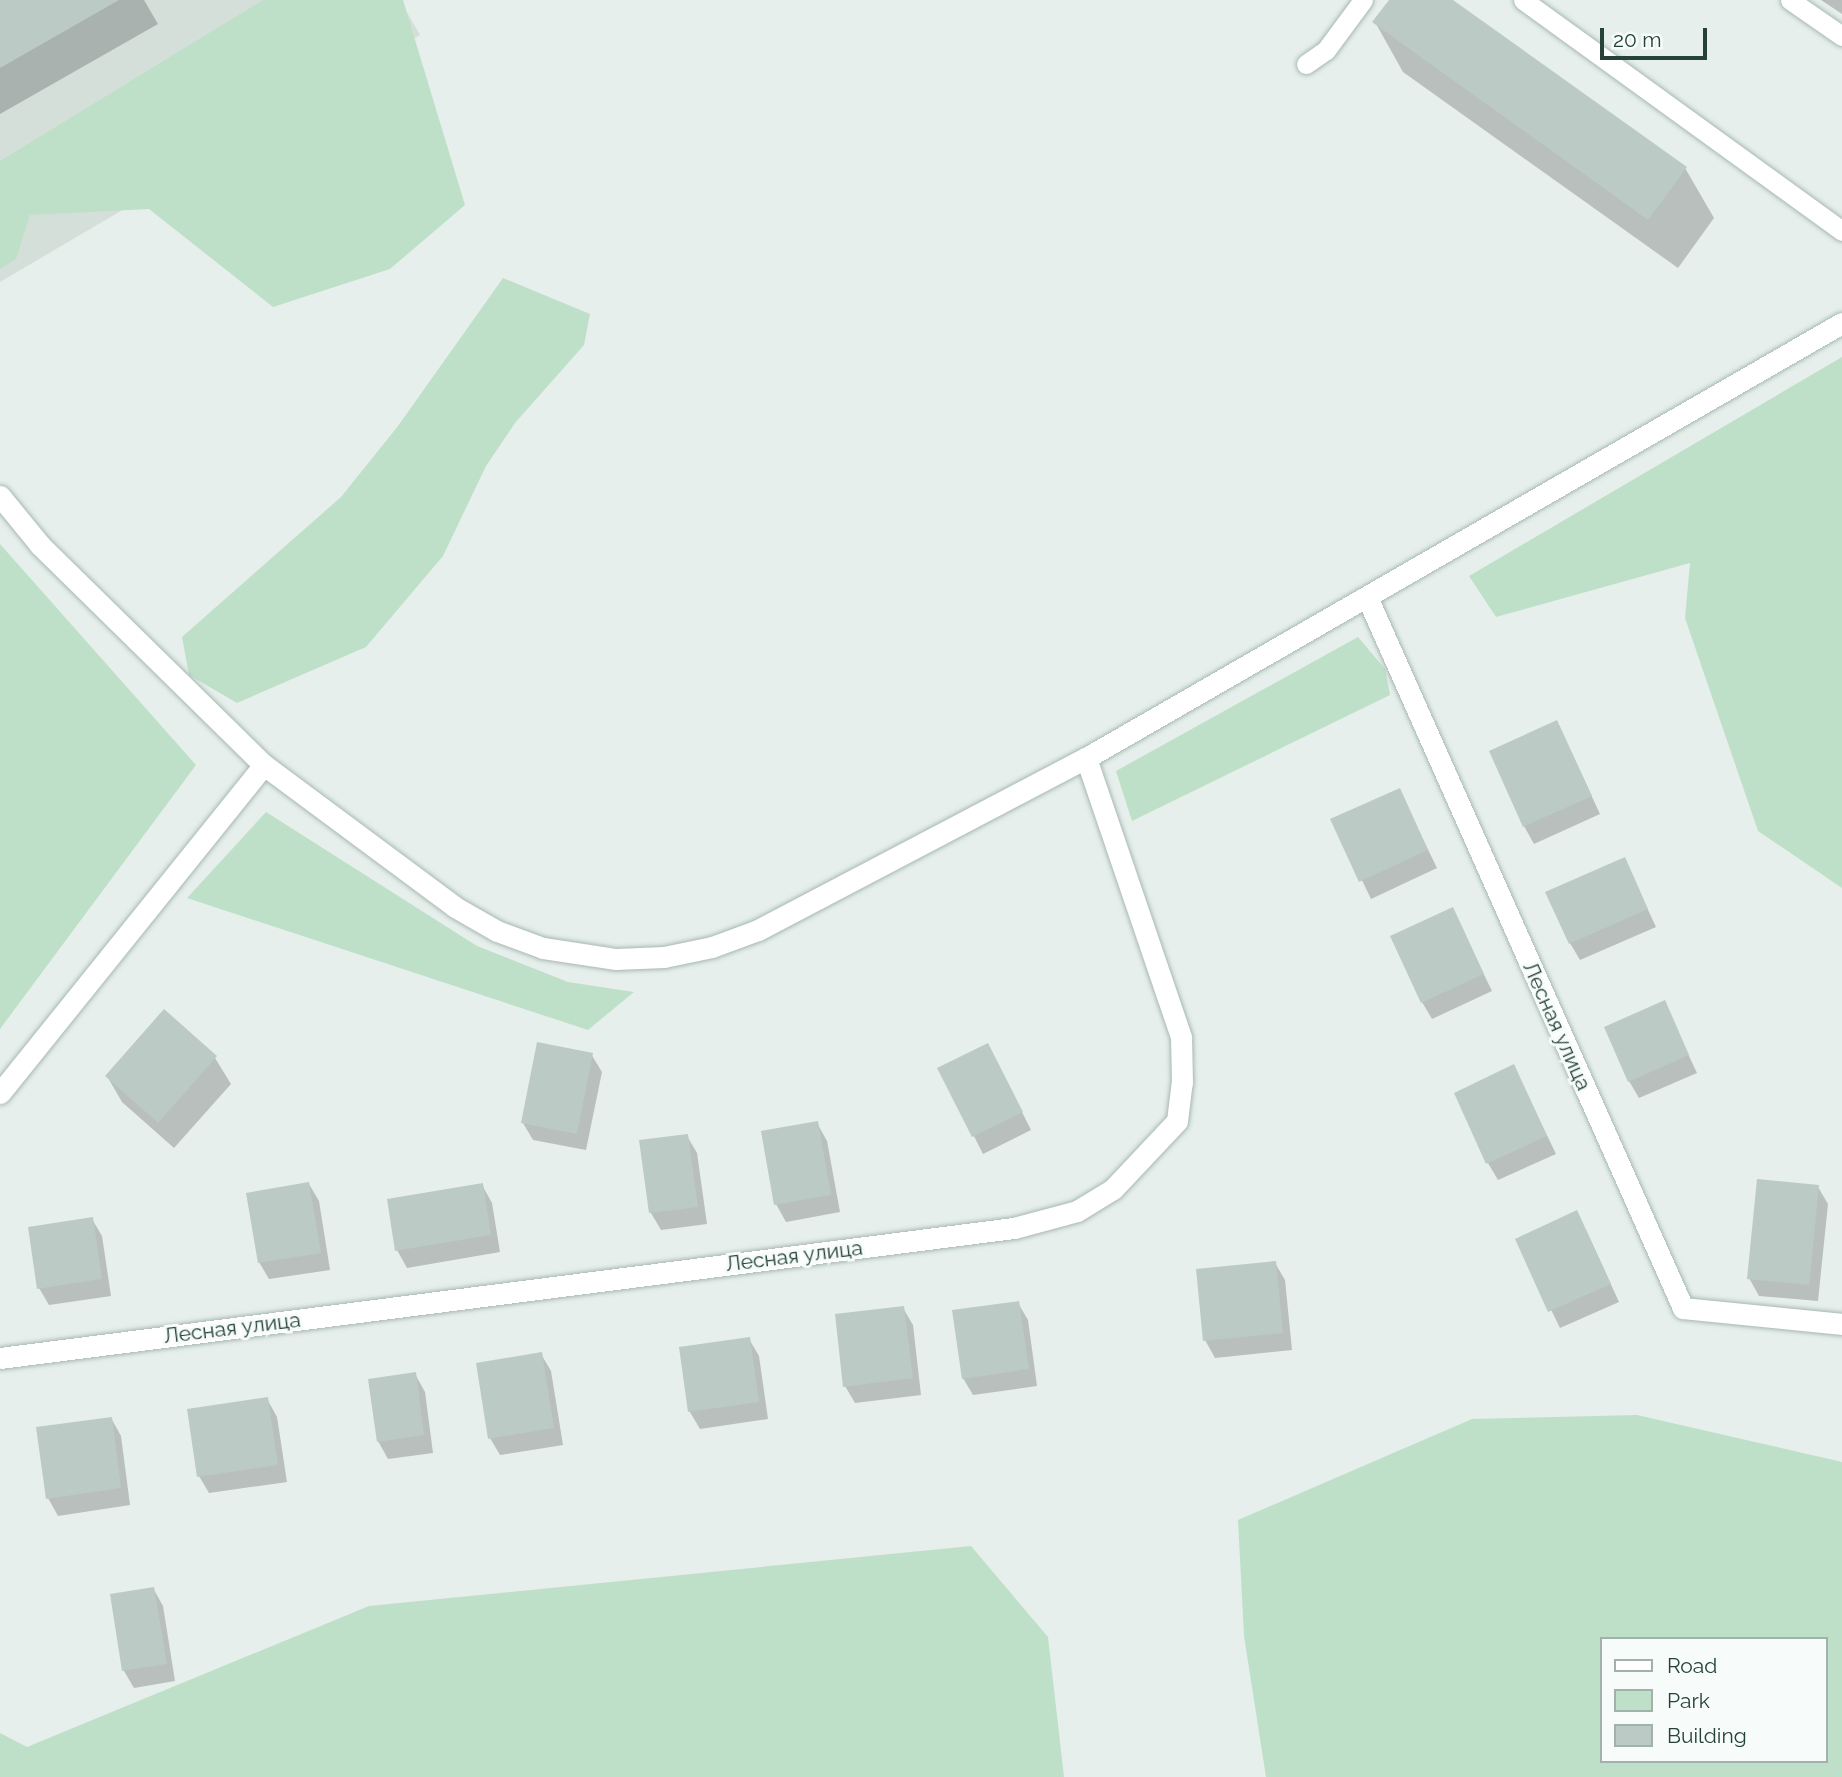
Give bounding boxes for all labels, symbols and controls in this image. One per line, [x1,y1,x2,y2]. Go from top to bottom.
scale bar [1604,14,1711,58]
text: 20 m [1613,27,1661,52]
street label: Лесная улица [1517,958,1597,1094]
street label: Лесная улица [724,1235,864,1277]
street label: Лесная улица [162,1307,302,1349]
legend [1601,1637,1828,1763]
text: Road [1667,1653,1717,1678]
text: Park [1667,1688,1710,1713]
text: Building [1667,1723,1747,1748]

